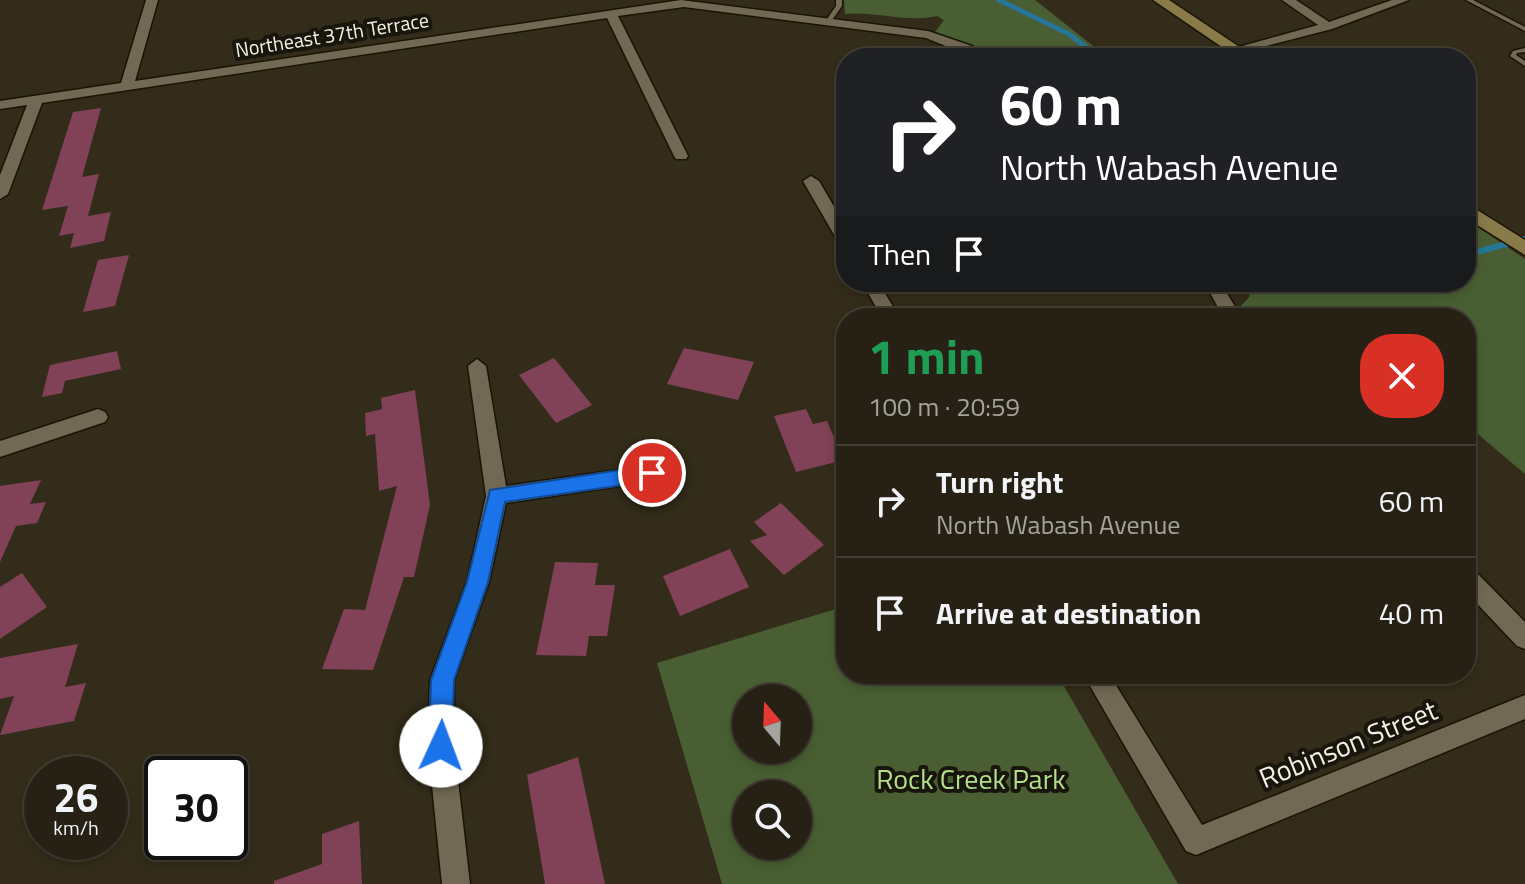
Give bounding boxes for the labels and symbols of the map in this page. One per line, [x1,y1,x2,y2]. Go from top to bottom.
street label: Northeast 37th Terrace [233,4,431,65]
pin [618,439,686,507]
north arrow [732,684,812,764]
street label: Robinson Street [1252,688,1444,799]
position arrow [399,704,483,788]
speed limit sign: 30 [144,756,248,860]
park label: Rock Creek Park [876,757,1066,800]

